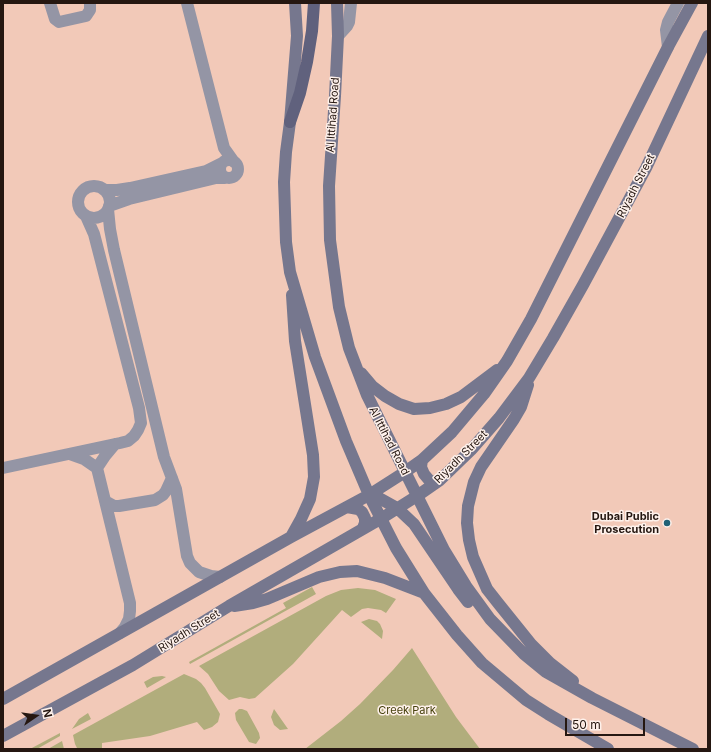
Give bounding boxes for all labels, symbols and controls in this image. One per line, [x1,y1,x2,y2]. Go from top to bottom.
street label: Al Ittihad Road [324,77,342,153]
street label: Riyadh Street [614,152,658,220]
street label: Al Ittihad Road [366,405,412,477]
street label: Riyadh Street [432,428,490,486]
place label: Dubai Public Prosecution [592,510,659,536]
marker: Dubai Public Prosecution [662,518,672,528]
street label: Riyadh Street [156,607,222,655]
north arrow [16,696,56,736]
park label: Creek Park [378,704,436,718]
text: N [40,708,55,719]
scale bar [567,710,647,736]
text: 50 m [572,717,601,732]

